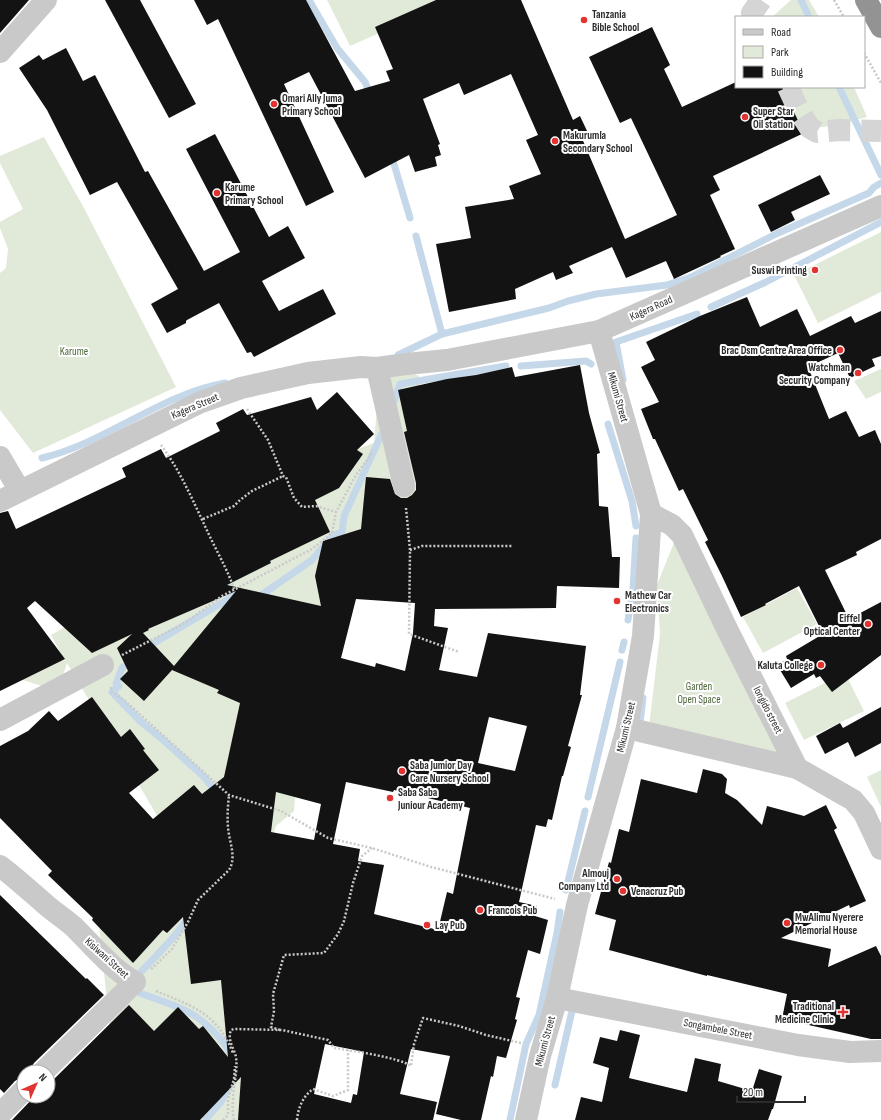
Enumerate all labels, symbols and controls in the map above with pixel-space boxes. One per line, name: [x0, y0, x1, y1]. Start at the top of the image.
place label: Tanzania Bible School: [592, 8, 639, 34]
marker: Tanzania Bible School: [579, 15, 589, 25]
legend: [735, 16, 865, 88]
text: Road: [771, 25, 791, 40]
text: Park: [771, 45, 789, 60]
text: Building: [771, 65, 803, 80]
place label: Omari Ally Juma Primary School: [282, 92, 343, 118]
marker: Omari Ally Juma Primary School: [269, 99, 279, 109]
place label: Super Star Oil station: [753, 105, 794, 131]
marker: Super Star Oil station: [740, 112, 750, 122]
place label: Makurumla Secondary School: [563, 129, 632, 155]
marker: Makurumla Secondary School: [550, 136, 560, 146]
place label: Karume Primary School: [225, 181, 284, 207]
marker: Karume Primary School: [212, 188, 222, 198]
place label: Suswi Printing: [752, 264, 807, 277]
marker: Suswi Printing: [810, 265, 820, 275]
street label: Kagera Road: [628, 293, 675, 323]
place label: Brac Dsm Centre Area Office: [721, 344, 832, 357]
park label: Karume: [60, 345, 88, 358]
marker: Brac Dsm Centre Area Office: [835, 345, 845, 355]
place label: Watchman Security Company: [779, 361, 850, 387]
marker: Watchman Security Company: [853, 368, 863, 378]
street label: Mikumi Street: [605, 370, 632, 424]
street label: Kagera Street: [169, 390, 221, 422]
place label: Mathew Car Electronics: [625, 589, 672, 615]
marker: Mathew Car Electronics: [612, 596, 622, 606]
place label: Eiffel Optical Center: [804, 612, 861, 638]
marker: Eiffel Optical Center: [863, 619, 873, 629]
place label: Kaluta College: [758, 659, 813, 672]
marker: Kaluta College: [816, 660, 826, 670]
park label: Garden Open Space: [677, 680, 721, 706]
street label: longido street: [751, 684, 786, 736]
street label: Mikumi Street: [614, 700, 638, 754]
place label: Saba Jumior Day Care Nursery School: [410, 759, 489, 785]
marker: Saba Jumior Day Care Nursery School: [397, 766, 407, 776]
place label: Saba Saba Juniour Academy: [397, 786, 463, 812]
marker: Saba Saba Juniour Academy: [385, 793, 395, 803]
place label: Almouj Company Ltd: [558, 867, 609, 893]
marker: Almouj Company Ltd: [612, 874, 622, 884]
place label: Venacruz Pub: [631, 885, 684, 898]
marker: Venacruz Pub: [618, 886, 628, 896]
place label: Francois Pub: [488, 904, 537, 917]
marker: Francois Pub: [475, 905, 485, 915]
place label: MwAlimu Nyerere Memorial House: [795, 911, 864, 937]
marker: MwAlimu Nyerere Memorial House: [782, 918, 792, 928]
place label: Lay Pub: [435, 919, 465, 932]
marker: Lay Pub: [422, 920, 432, 930]
street label: Kisiwani Street: [82, 935, 132, 982]
place label: Traditional Medicine Clinic: [775, 1000, 834, 1026]
marker: Traditional Medicine Clinic: [837, 1006, 849, 1018]
street label: Mikumi Street: [532, 1014, 558, 1068]
street label: Songambele Street: [682, 1016, 754, 1042]
north arrow: [16, 1064, 56, 1104]
text: N: [36, 1071, 49, 1084]
scale bar: [737, 1078, 805, 1104]
text: 20 m: [743, 1085, 763, 1100]

